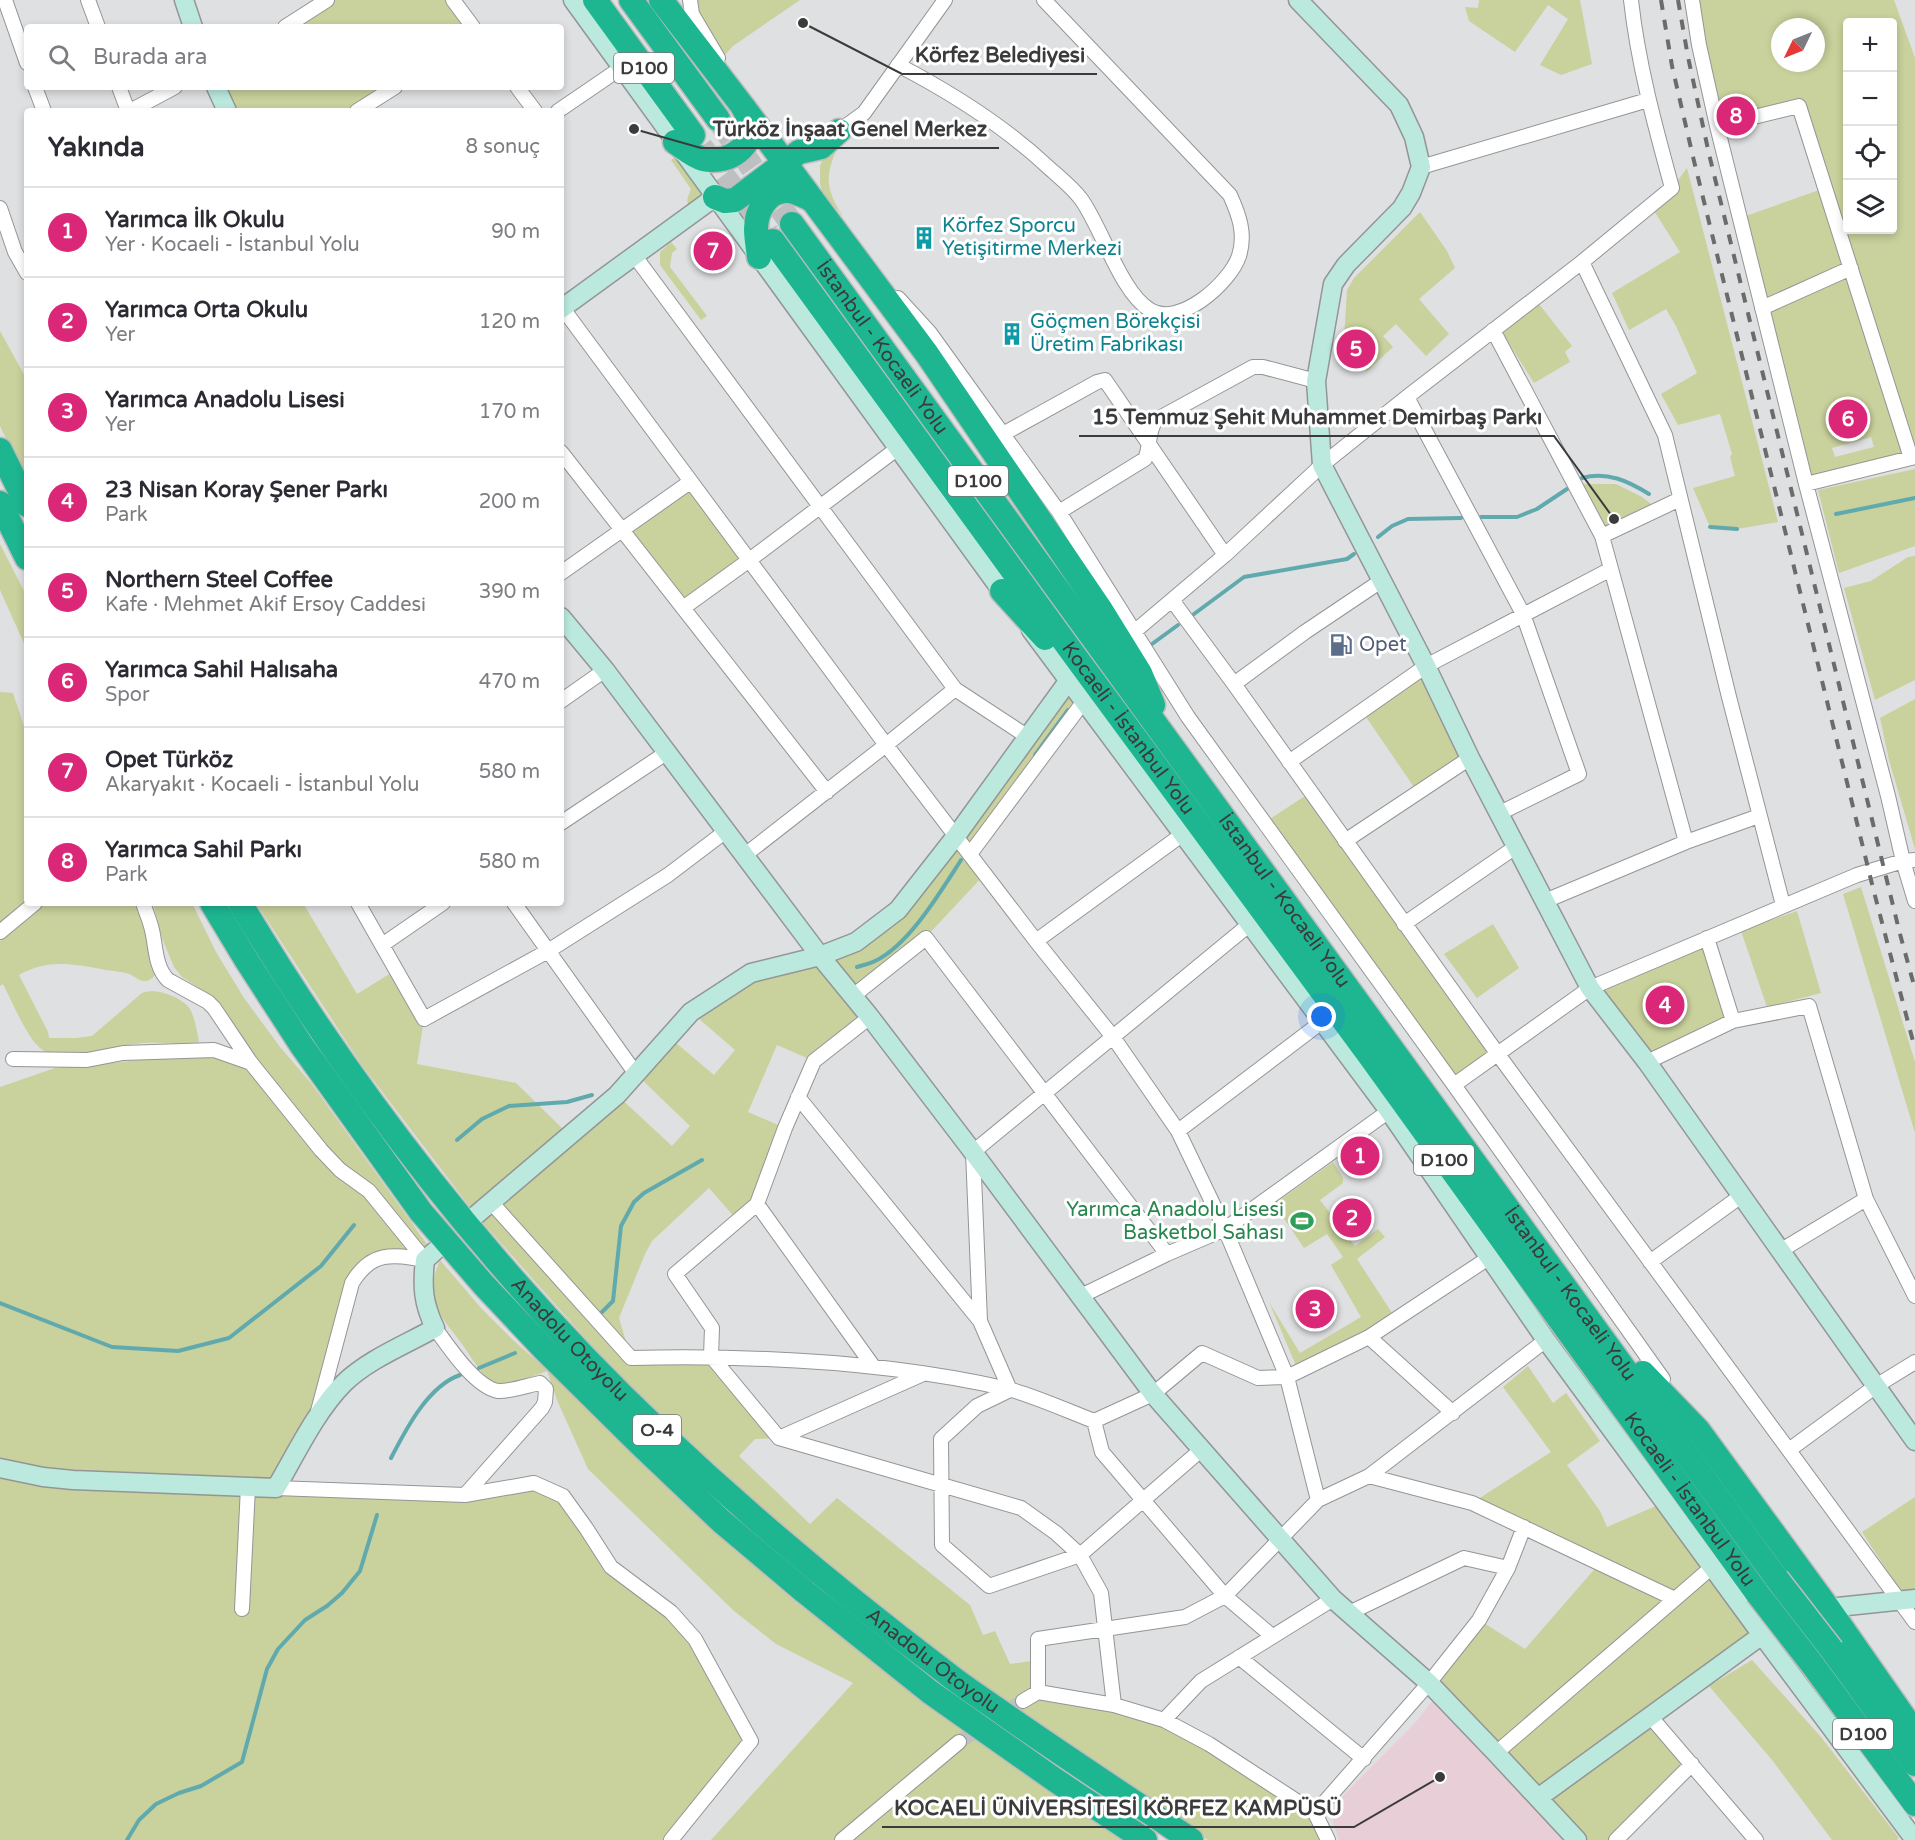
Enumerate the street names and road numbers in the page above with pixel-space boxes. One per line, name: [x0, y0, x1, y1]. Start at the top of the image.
road number: D100: [614, 53, 674, 83]
street label: İstanbul - Kocaeli Yolu: [811, 256, 953, 439]
road number: D100: [948, 466, 1008, 496]
street label: Kocaeli - İstanbul Yolu: [1056, 637, 1200, 820]
street label: İstanbul - Kocaeli Yolu: [1213, 809, 1355, 993]
road number: D100: [1414, 1145, 1474, 1175]
street label: İstanbul - Kocaeli Yolu: [1499, 1203, 1641, 1386]
street label: Anadolu Otoyolu: [505, 1273, 633, 1407]
street label: Kocaeli - İstanbul Yolu: [1619, 1408, 1761, 1591]
road number: O-4: [633, 1415, 681, 1445]
street label: Anadolu Otoyolu: [861, 1603, 1004, 1719]
road number: D100: [1833, 1719, 1893, 1749]

